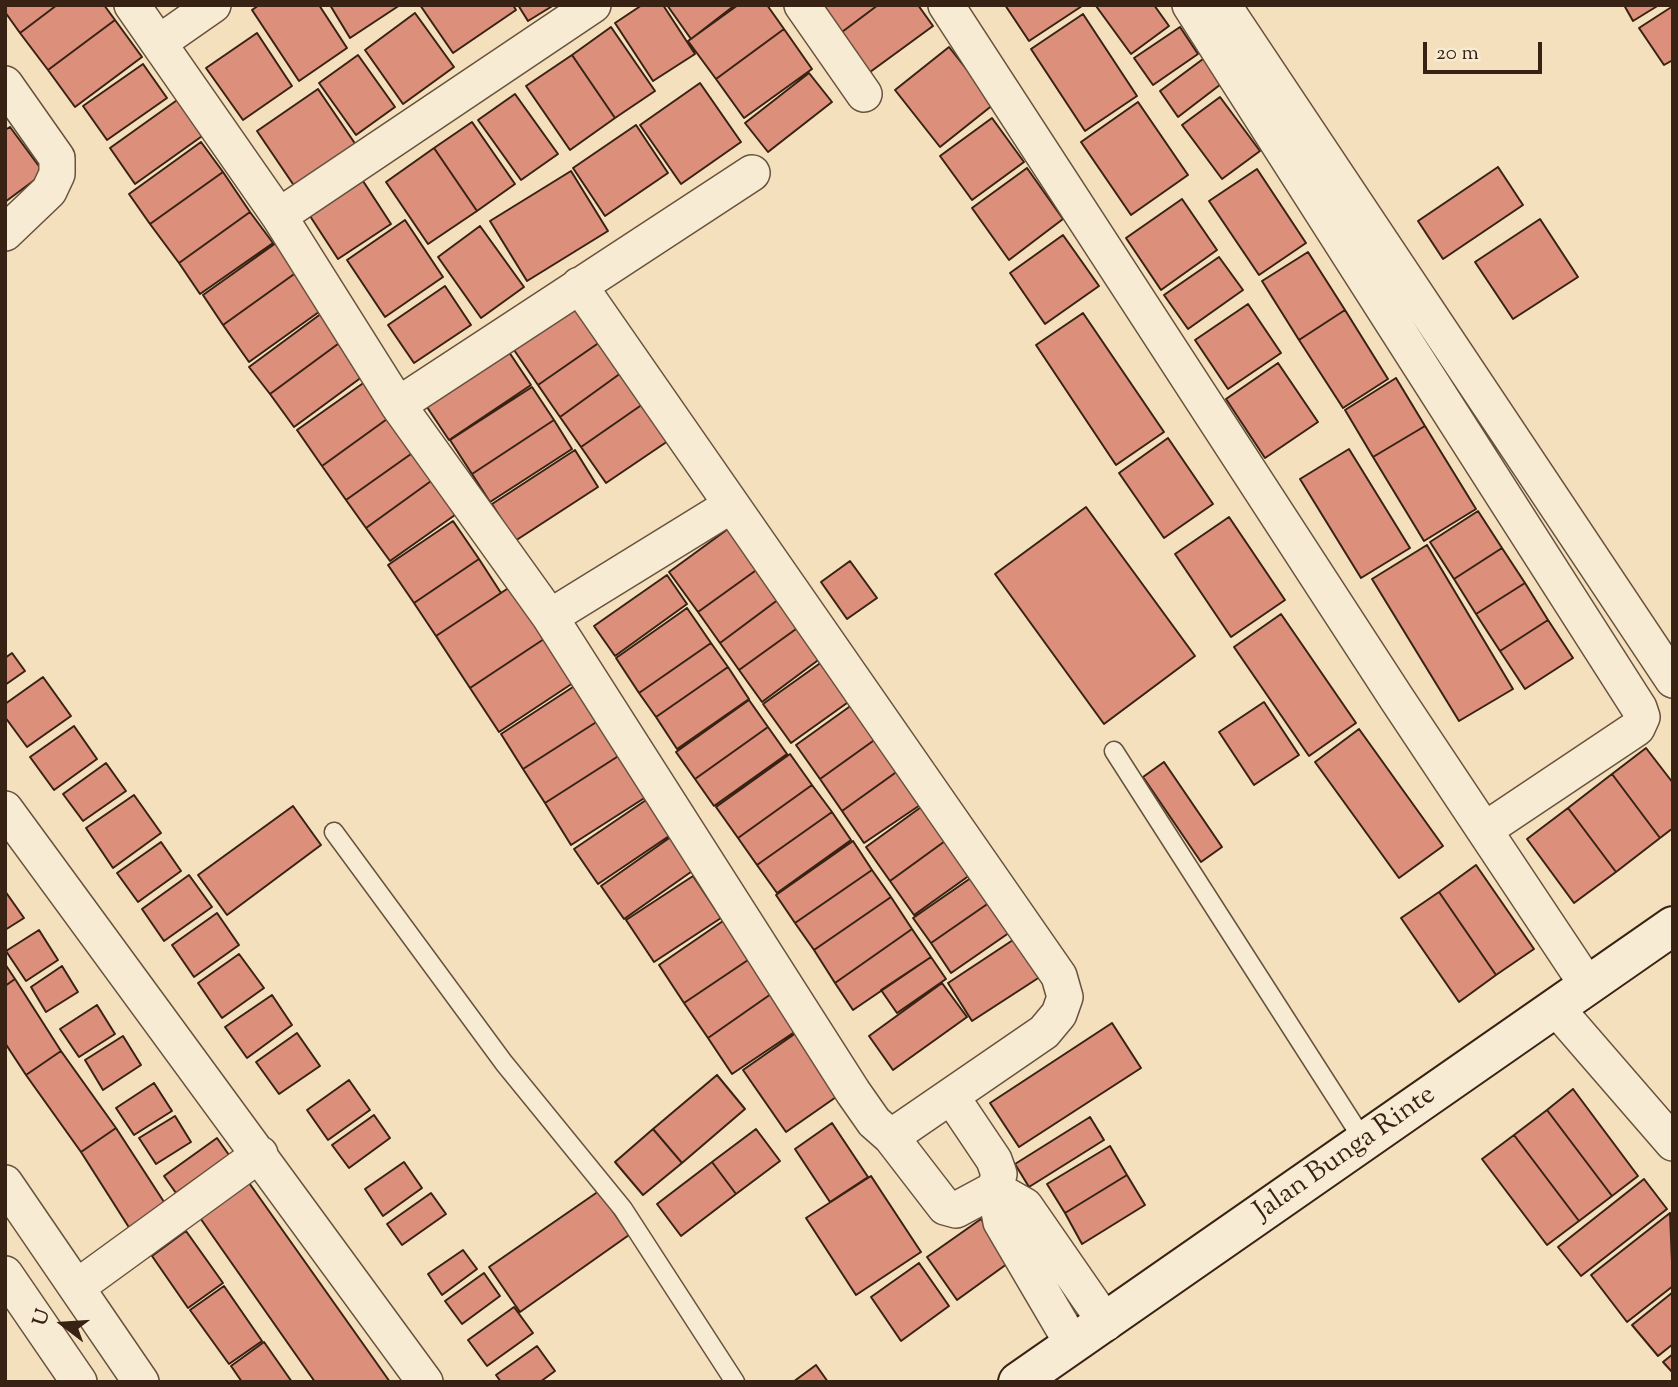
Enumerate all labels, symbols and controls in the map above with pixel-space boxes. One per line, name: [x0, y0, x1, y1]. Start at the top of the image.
scale bar: [1426, 28, 1545, 72]
text: 20 m: [1436, 39, 1479, 69]
street label: Jalan Bunga Rinte: [1249, 1080, 1443, 1230]
north arrow: [28, 1289, 98, 1359]
text: U: [27, 1306, 58, 1329]

